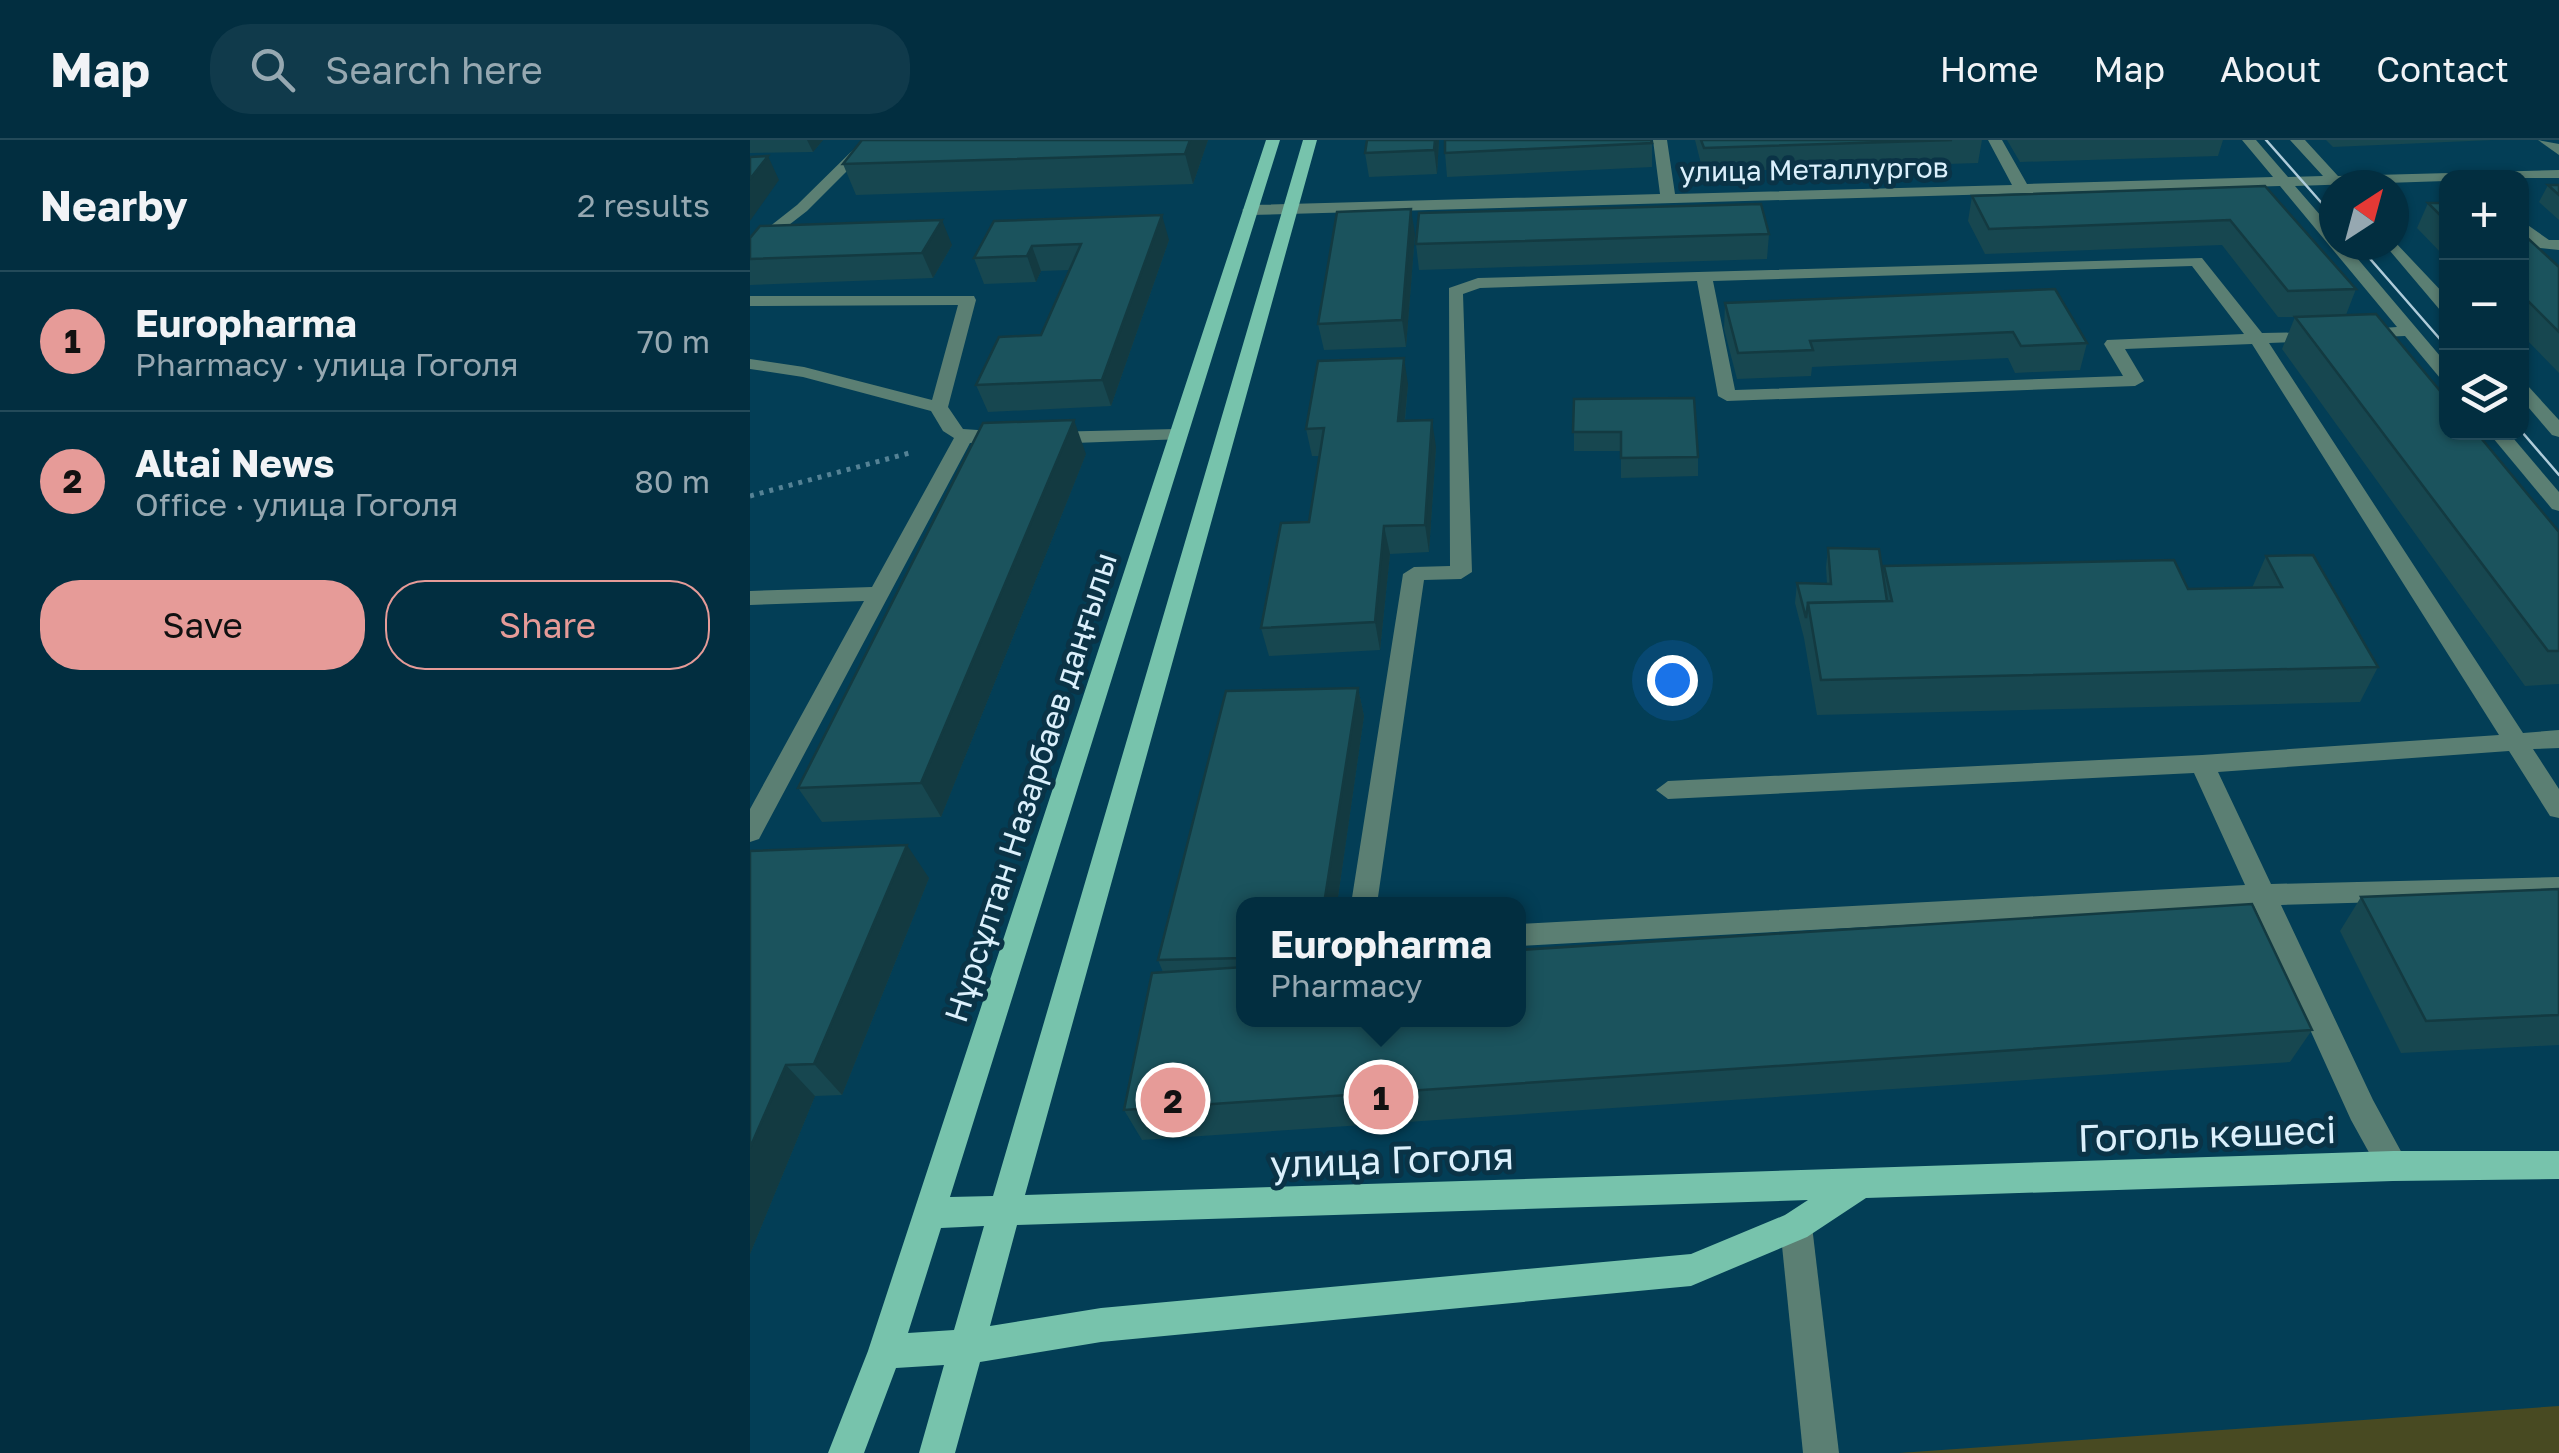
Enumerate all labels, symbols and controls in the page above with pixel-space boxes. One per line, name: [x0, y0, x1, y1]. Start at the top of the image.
search box: [210, 24, 910, 114]
text: Map: [50, 40, 150, 98]
icon: search: [245, 42, 300, 97]
text: Search here: [325, 47, 543, 92]
text: Home: [1940, 48, 2039, 90]
text: Map: [2094, 48, 2165, 90]
text: About: [2220, 48, 2321, 90]
text: Contact: [2376, 48, 2509, 90]
street label: улица Металлургов: [1679, 150, 1949, 188]
north arrow: [2319, 170, 2409, 260]
map controls: [2439, 170, 2529, 440]
button: +: [2439, 170, 2529, 260]
text: Nearby: [40, 180, 188, 230]
text: 2 results: [577, 186, 710, 224]
button: −: [2439, 260, 2529, 350]
text: Europharma: [135, 300, 357, 345]
text: 1: [64, 322, 81, 360]
text: 70 m: [637, 322, 710, 360]
text: Pharmacy · улица Гоголя: [135, 345, 519, 383]
button: layers: [2439, 350, 2529, 440]
text: Altai News: [135, 440, 334, 485]
text: 2: [63, 462, 82, 500]
text: 80 m: [634, 462, 710, 500]
text: Office · улица Гоголя: [135, 485, 458, 523]
street label: Нұрсұлтан Назарбаев даңғылы: [936, 547, 1124, 1027]
button: Save: [40, 580, 365, 670]
button: Share: [385, 580, 710, 670]
your location: [1647, 655, 1698, 706]
popup: [1236, 897, 1526, 1027]
text: Europharma: [1270, 921, 1492, 966]
text: Pharmacy: [1270, 966, 1422, 1004]
pin: 1: [1348, 1060, 1414, 1134]
pin: 2: [1140, 1062, 1206, 1138]
street label: Гоголь көшесі: [2077, 1106, 2337, 1160]
street label: улица Гоголя: [1269, 1132, 1515, 1186]

